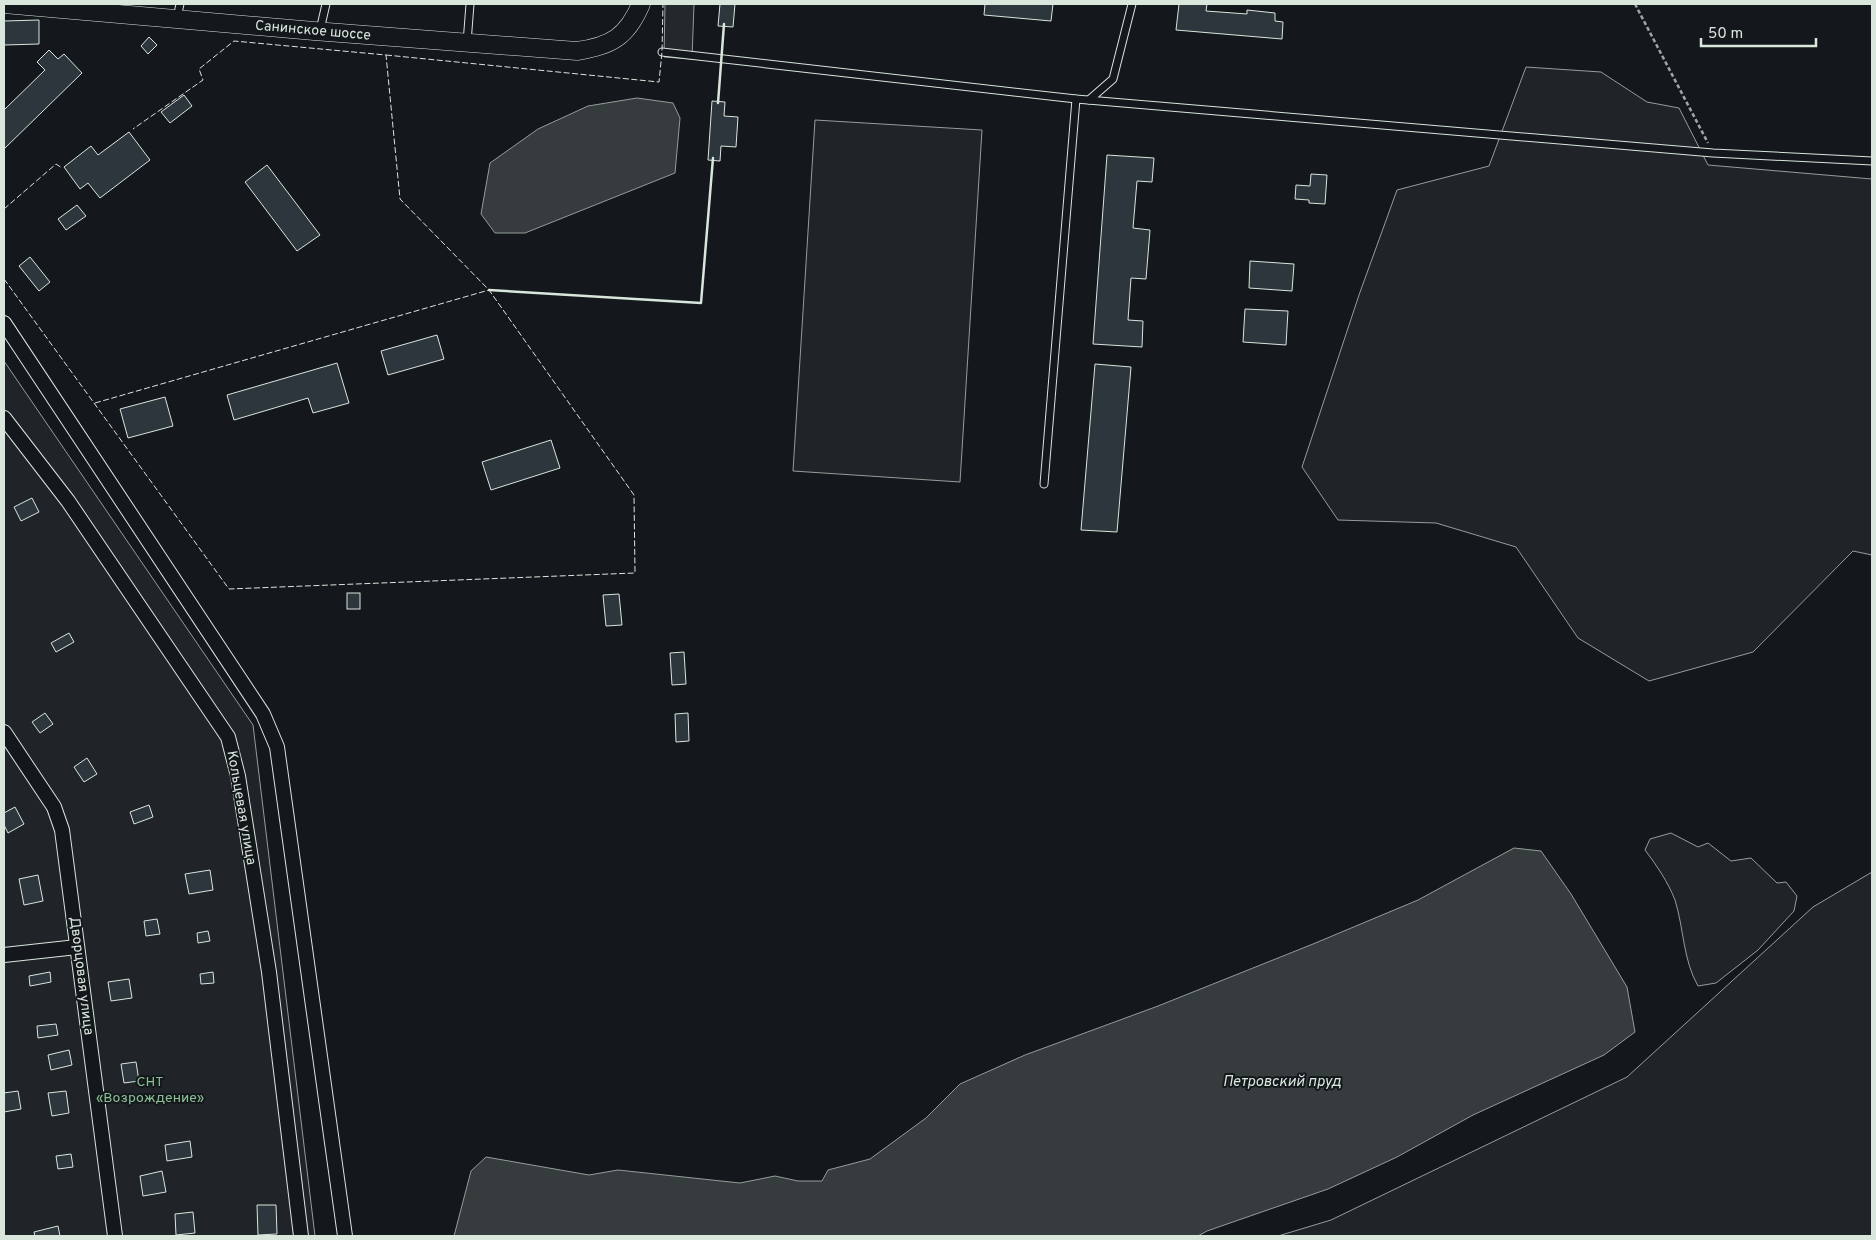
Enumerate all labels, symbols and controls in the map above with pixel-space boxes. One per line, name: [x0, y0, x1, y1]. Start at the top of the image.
scale bar: [1701, 15, 1816, 47]
street label: Санинское шоссе: [254, 17, 372, 45]
text: 50 m: [1708, 25, 1743, 44]
street label: Кольцевая улица: [223, 750, 259, 866]
street label: Дворцовая улица: [65, 916, 97, 1036]
water label: Петровский пруд: [1223, 1073, 1342, 1092]
park label: СНТ «Возрождение»: [96, 1074, 204, 1107]

